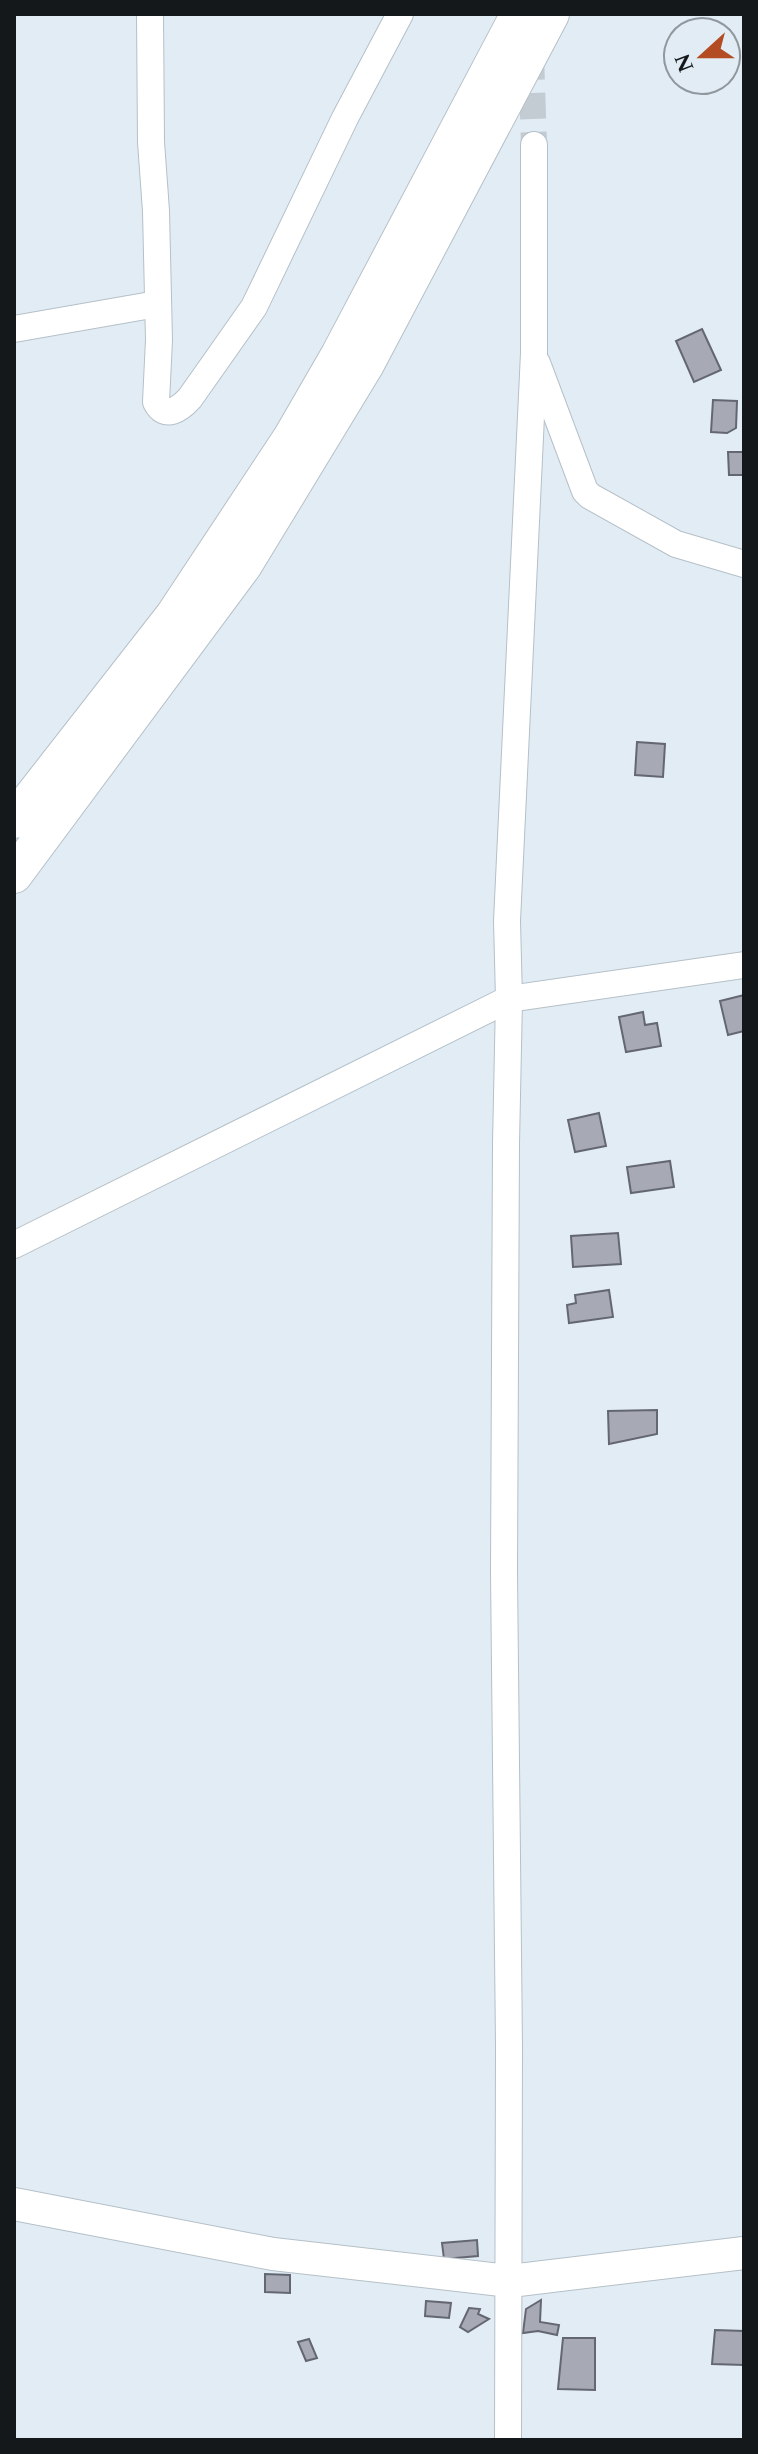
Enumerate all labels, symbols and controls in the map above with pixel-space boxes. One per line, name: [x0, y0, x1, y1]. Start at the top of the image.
north arrow: [662, 16, 742, 96]
text: N: [666, 48, 703, 77]

